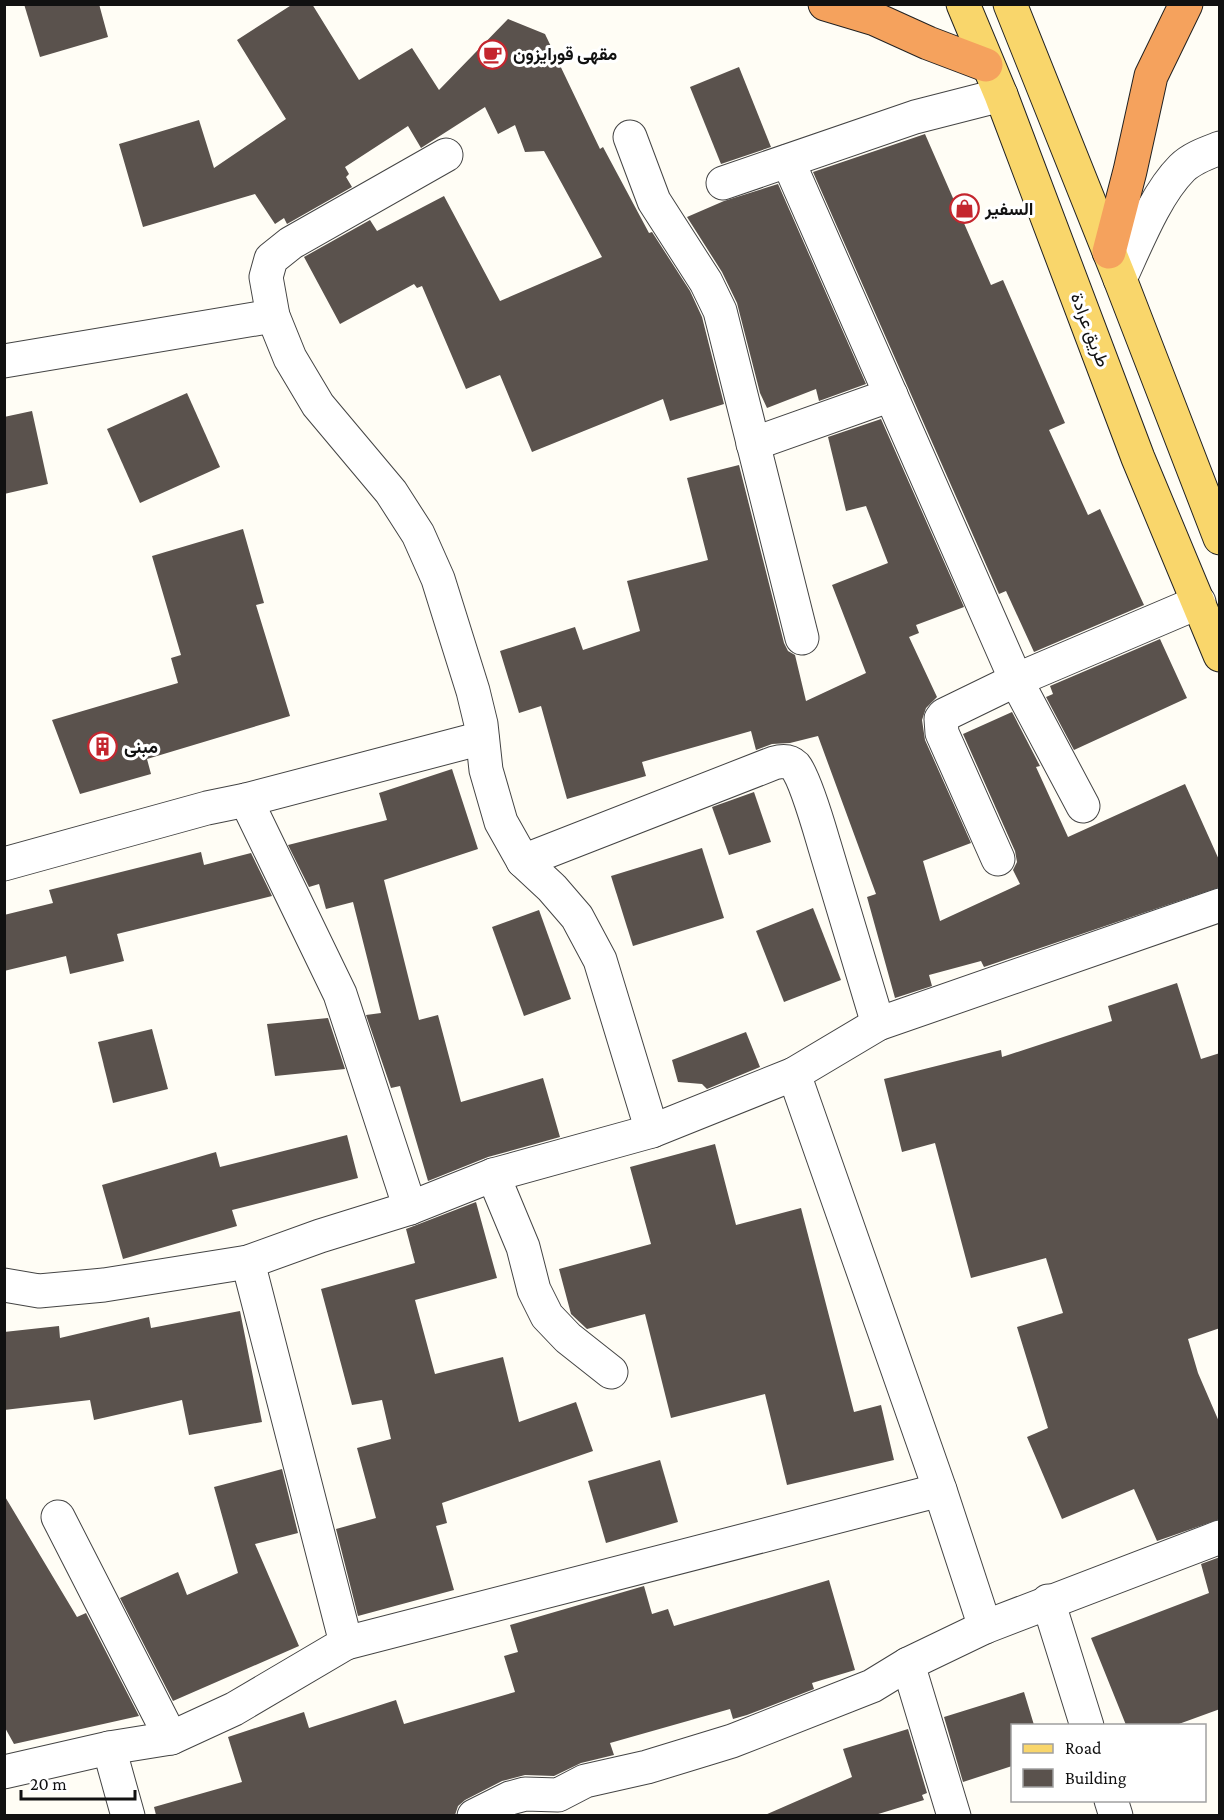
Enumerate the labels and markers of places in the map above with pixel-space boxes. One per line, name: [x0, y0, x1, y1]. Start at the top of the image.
cafe icon: مقهى قورايزون: [476, 38, 508, 70]
place label: مقهى قورايزون: [513, 44, 618, 65]
shop icon: السفير: [948, 193, 980, 225]
place label: السفير: [984, 199, 1034, 220]
building icon: مبنى: [87, 731, 119, 763]
place label: مبنى: [124, 737, 158, 758]

